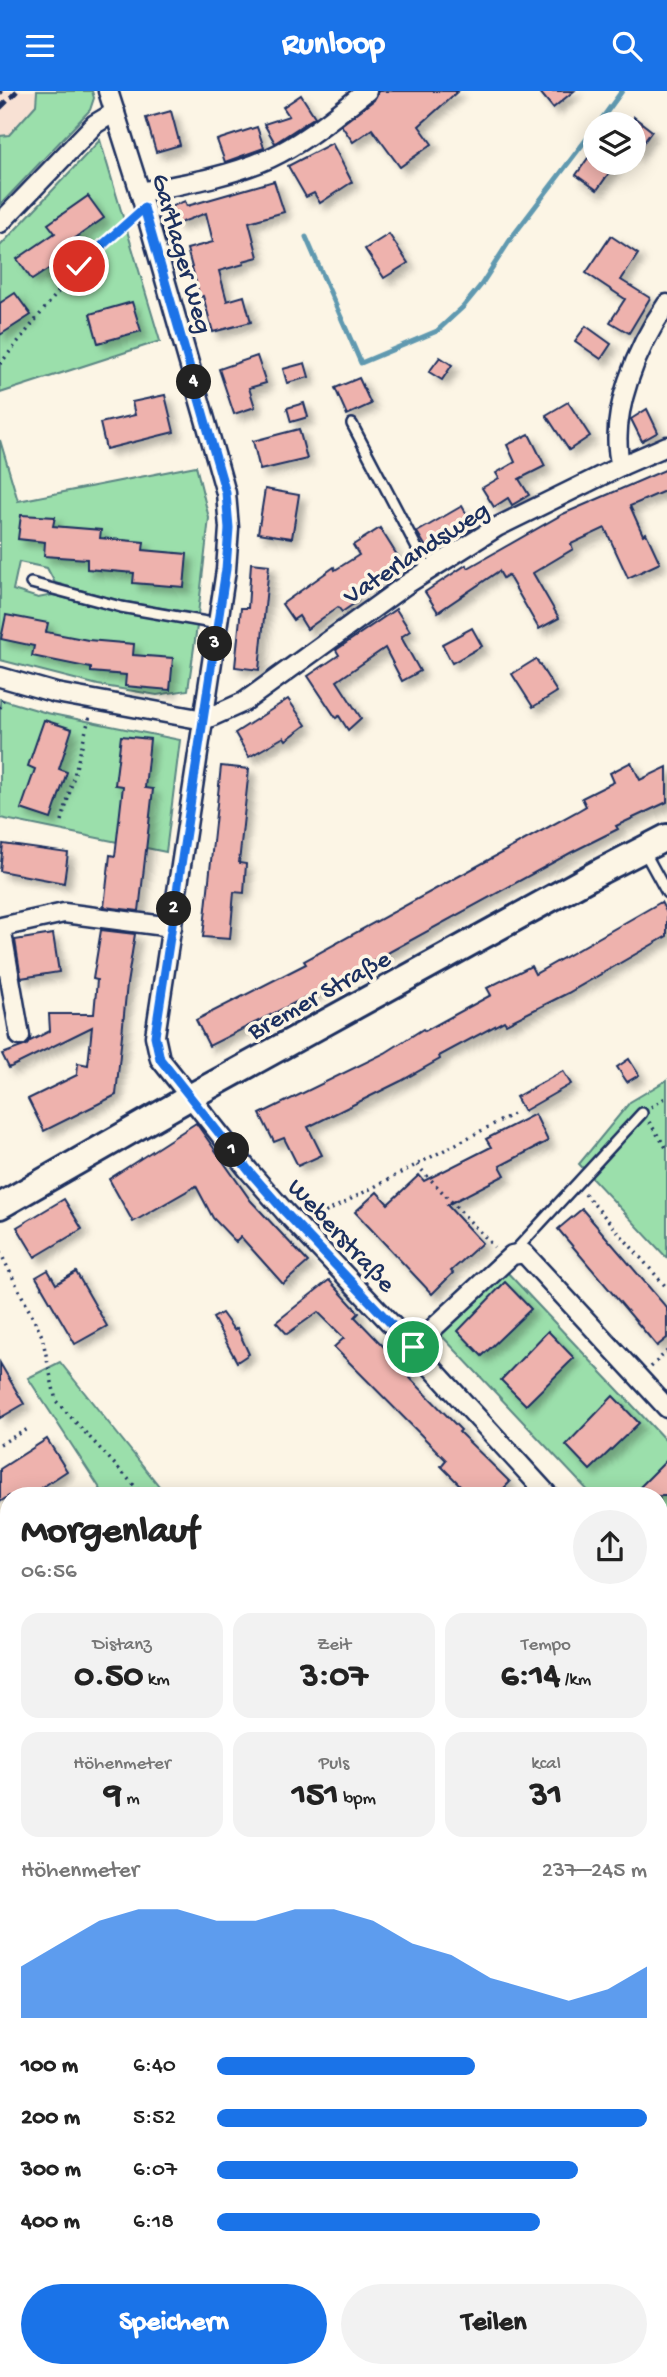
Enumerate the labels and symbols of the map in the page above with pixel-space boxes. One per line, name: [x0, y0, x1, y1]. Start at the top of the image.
street label: Gartlager Weg: [142, 171, 217, 338]
pin: [49, 236, 109, 296]
pin: 4: [176, 365, 212, 399]
street label: Vaterlandsweg: [338, 496, 496, 614]
pin: 3: [198, 627, 232, 661]
pin: 2: [156, 891, 192, 927]
street label: Bremer Straße: [242, 945, 398, 1049]
pin: 1: [215, 1133, 250, 1167]
street label: Weberstraße: [279, 1174, 401, 1301]
pin: [383, 1317, 443, 1377]

